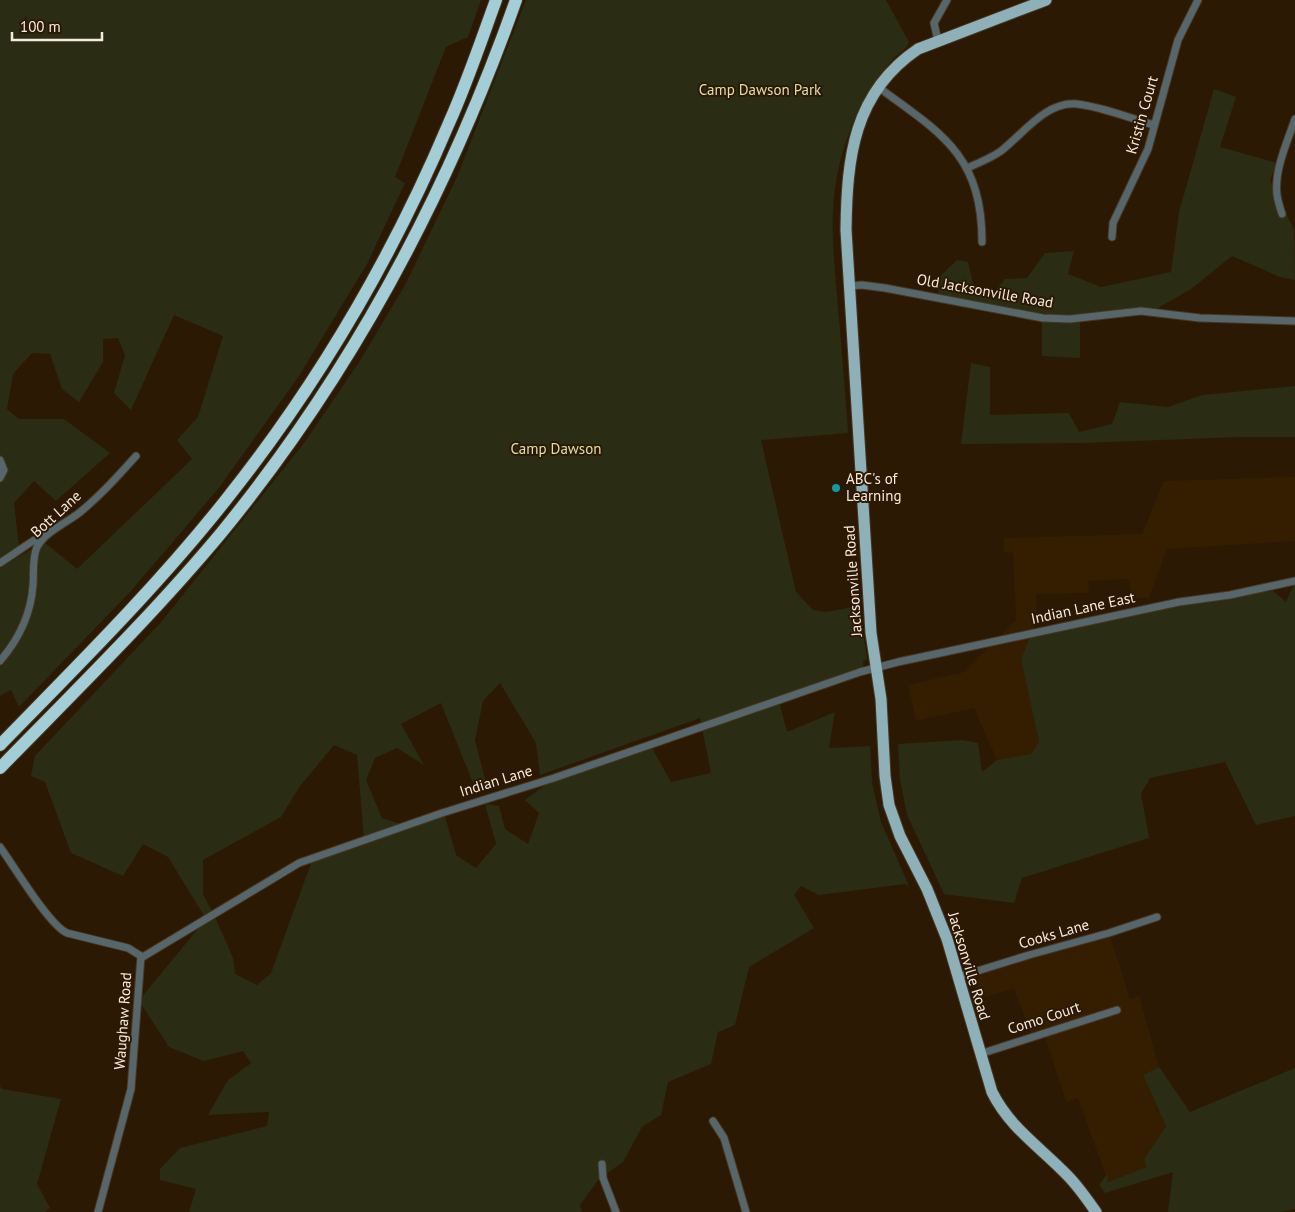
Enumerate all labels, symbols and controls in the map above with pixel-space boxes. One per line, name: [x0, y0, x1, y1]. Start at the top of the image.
scale bar: [12, 10, 102, 42]
text: 100 m: [20, 17, 61, 36]
street label: Kristin Court: [1121, 74, 1162, 156]
park label: Camp Dawson Park: [699, 80, 822, 99]
street label: Old Jacksonville Road: [915, 269, 1055, 312]
park label: Camp Dawson: [511, 439, 601, 458]
place label: ABC's of Learning: [846, 469, 902, 505]
marker: ABC's of Learning: [830, 482, 842, 494]
street label: Bott Lane: [26, 486, 85, 541]
street label: Jacksonville Road: [839, 525, 866, 638]
street label: Indian Lane East: [1029, 587, 1137, 628]
street label: Indian Lane: [457, 760, 535, 801]
street label: Jacksonville Road: [944, 909, 995, 1022]
street label: Cooks Lane: [1016, 914, 1091, 953]
street label: Waughaw Road: [110, 972, 135, 1070]
street label: Como Court: [1005, 997, 1082, 1038]

